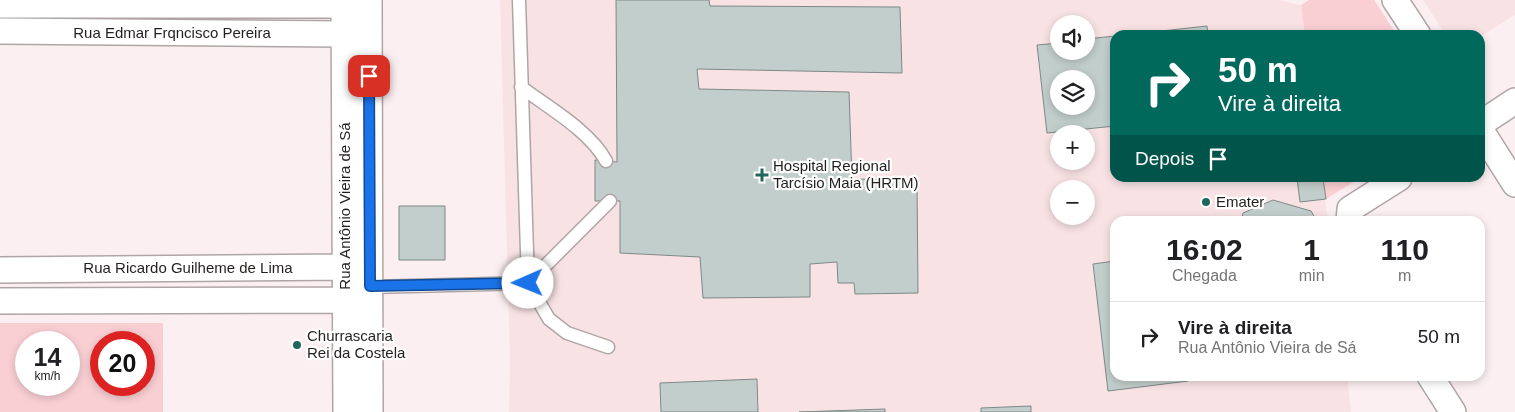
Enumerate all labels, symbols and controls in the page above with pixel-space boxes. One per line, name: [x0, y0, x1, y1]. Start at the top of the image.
map controls: [1050, 15, 1095, 225]
button: sound: [1050, 15, 1095, 60]
street label: Rua Edmar Frqncisco Pereira: [73, 24, 271, 41]
icon: right: [1135, 50, 1200, 115]
text: 50 m: [1218, 50, 1298, 89]
pin: [348, 55, 390, 97]
icon: arrive: [355, 62, 383, 90]
button: layers: [1050, 70, 1095, 115]
text: Vire à direita: [1218, 91, 1341, 116]
street label: Rua Antônio Vieira de Sá: [336, 122, 353, 290]
button: +: [1050, 125, 1095, 170]
icon: arrive: [1204, 145, 1232, 173]
text: Depois: [1135, 148, 1194, 169]
place label: Hospital Regional Tarcísio Maia (HRTM): [773, 157, 919, 191]
marker: Hospital Regional Tarcísio Maia (HRTM): [755, 168, 769, 182]
button: −: [1050, 180, 1095, 225]
place label: Emater: [1216, 193, 1264, 210]
marker: Emater: [1200, 196, 1212, 208]
text: 16:02: [1166, 233, 1243, 266]
text: 1: [1303, 233, 1320, 266]
text: 110: [1381, 233, 1429, 266]
position arrow: [501, 256, 553, 308]
street label: Rua Ricardo Guilheme de Lima: [83, 259, 293, 276]
text: Chegada: [1172, 267, 1237, 284]
text: min: [1299, 267, 1325, 284]
text: m: [1398, 267, 1411, 284]
text: Vire à direita: [1178, 317, 1292, 338]
icon: right: [1135, 323, 1163, 351]
text: 50 m: [1418, 326, 1460, 347]
place label: Churrascaria Rei da Costela: [307, 327, 406, 361]
speed limit sign: 20: [90, 331, 155, 396]
marker: Churrascaria Rei da Costela: [291, 339, 303, 351]
text: Rua Antônio Vieira de Sá: [1178, 339, 1357, 356]
text: 14: [34, 343, 61, 371]
text: km/h: [34, 369, 61, 383]

